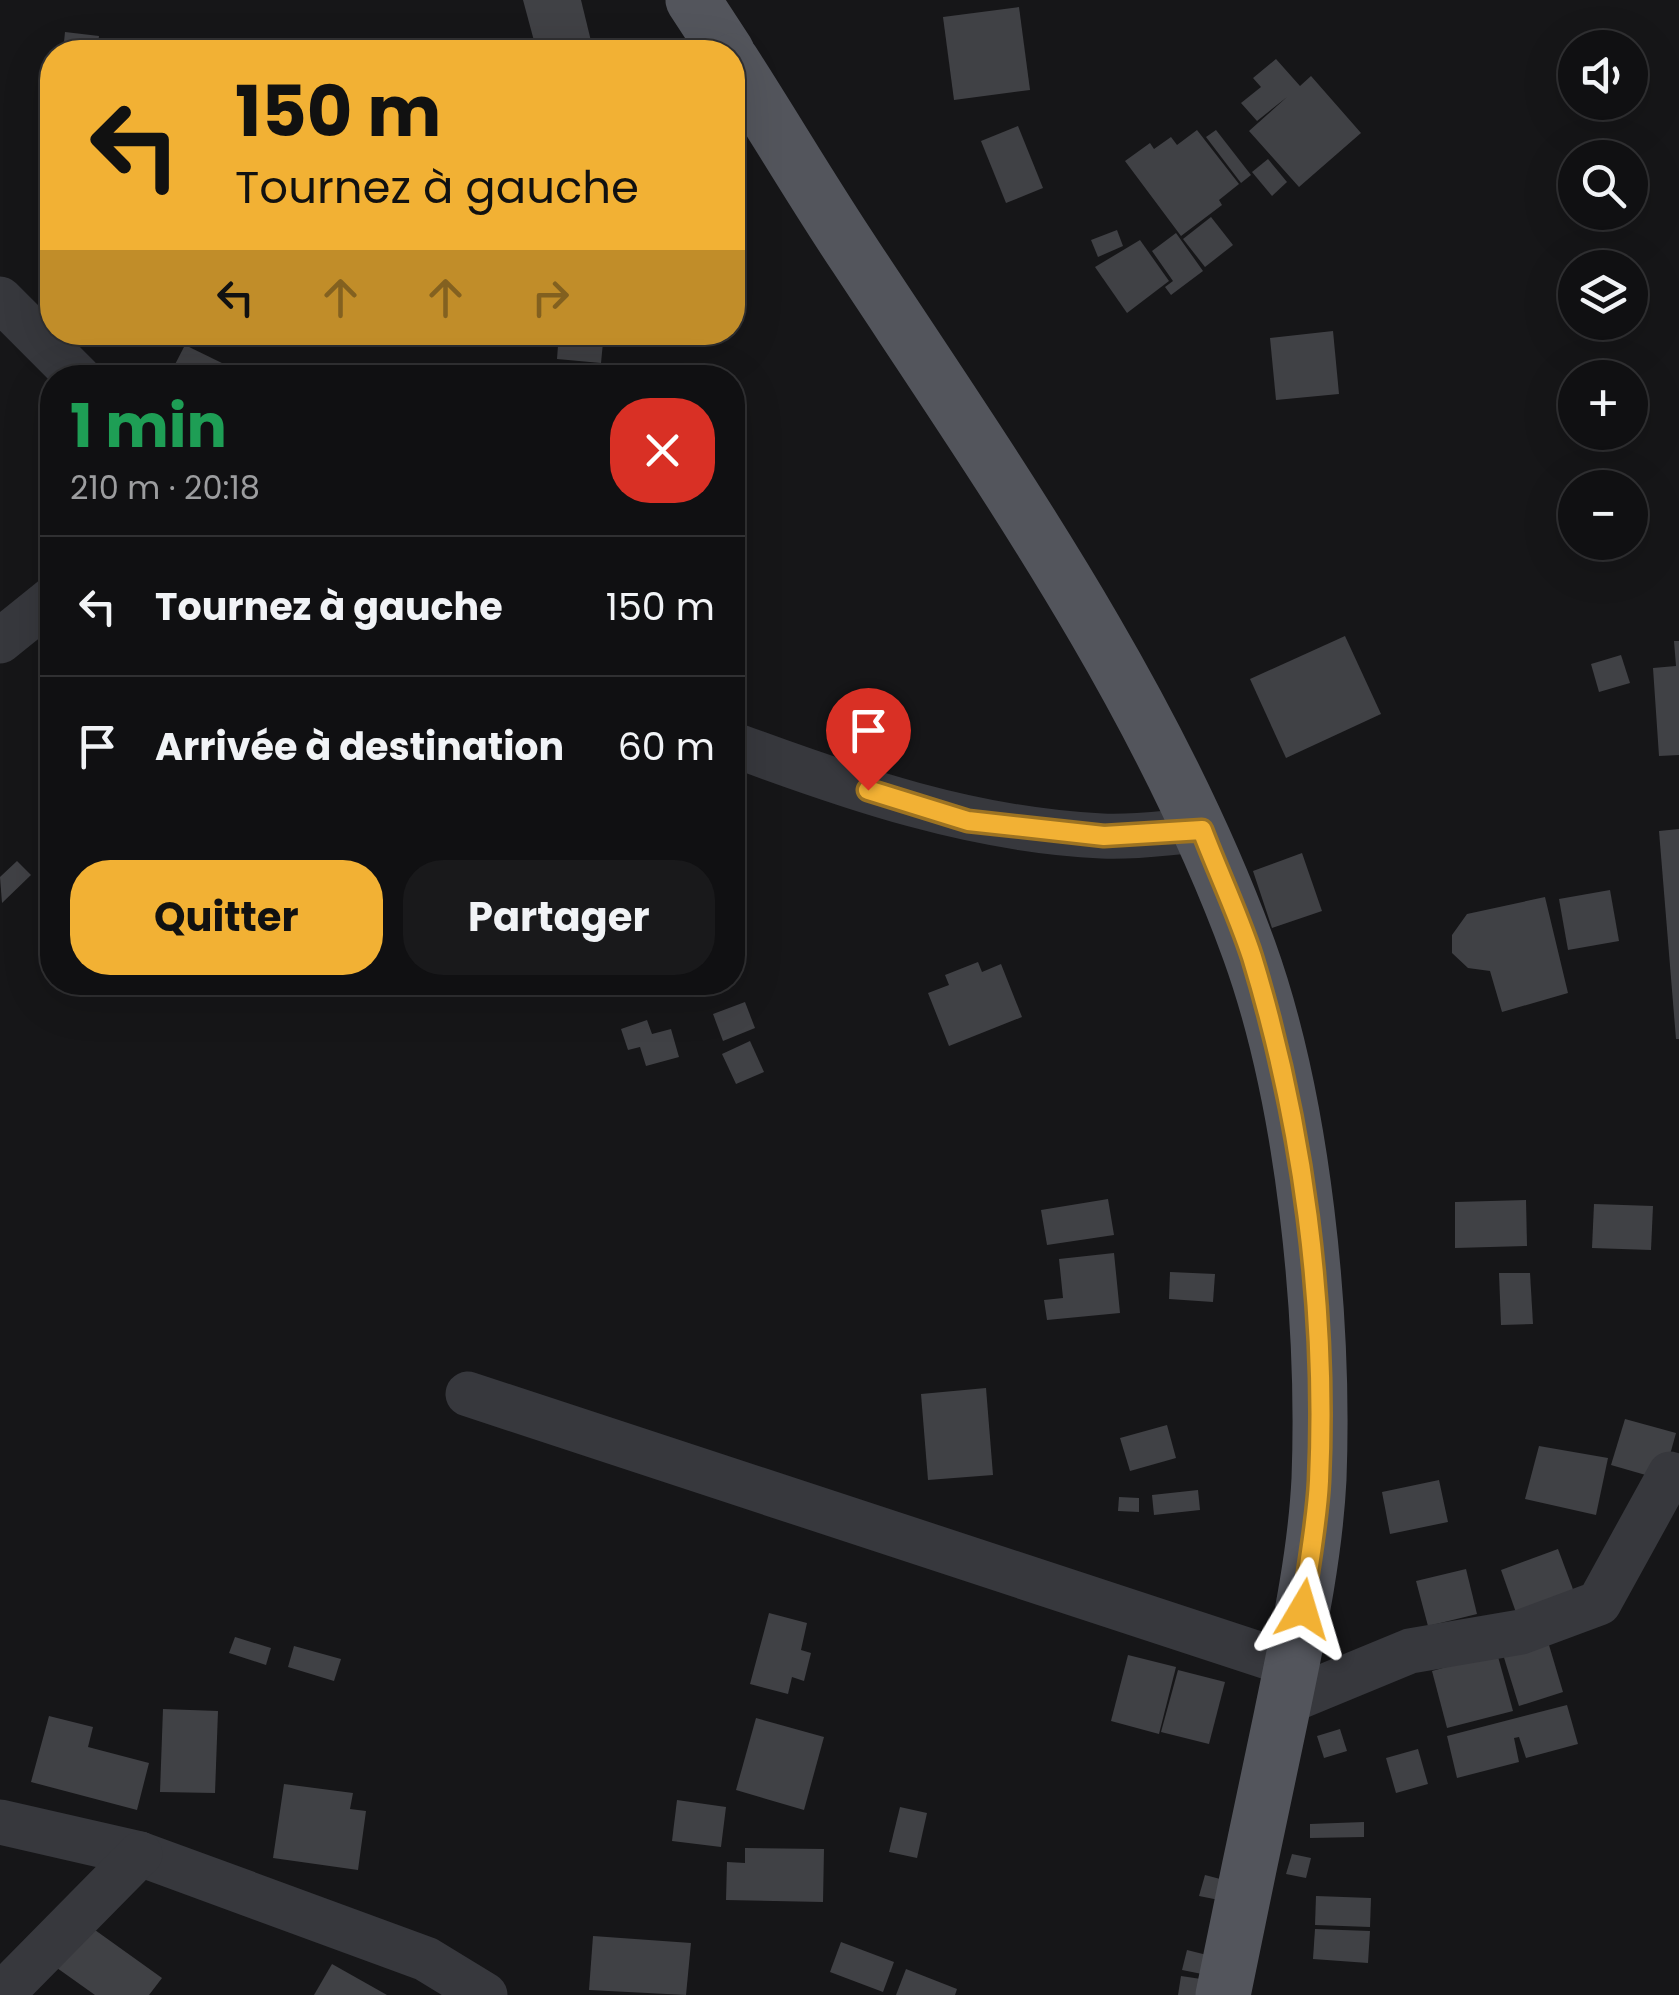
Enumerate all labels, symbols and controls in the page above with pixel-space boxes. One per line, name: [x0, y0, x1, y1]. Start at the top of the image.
map controls: [1558, 30, 1648, 560]
button: sound: [1558, 30, 1648, 120]
text: 150 m: [235, 62, 441, 161]
icon: left: [70, 80, 200, 210]
button: search: [1558, 140, 1648, 230]
text: Tournez à gauche: [235, 156, 639, 219]
button: layers: [1558, 250, 1648, 340]
icon: left: [208, 270, 263, 325]
icon: ahead: [313, 270, 368, 325]
icon: ahead: [418, 270, 473, 325]
icon: right: [523, 270, 578, 325]
button: +: [1558, 360, 1648, 450]
text: 1 min: [70, 384, 227, 468]
button: close: [610, 398, 715, 503]
text: 210 m · 20:18: [70, 465, 260, 510]
button: −: [1558, 470, 1648, 560]
icon: left: [70, 579, 125, 634]
text: Tournez à gauche: [155, 580, 503, 633]
text: 150 m: [606, 580, 715, 633]
pin: [826, 688, 911, 791]
icon: arrive: [841, 703, 896, 758]
icon: arrive: [70, 719, 125, 774]
text: Arrivée à destination: [155, 720, 564, 773]
text: 60 m: [618, 720, 715, 773]
button: Quitter: [70, 860, 383, 975]
button: Partager: [403, 860, 715, 975]
position arrow: [1251, 1557, 1355, 1661]

